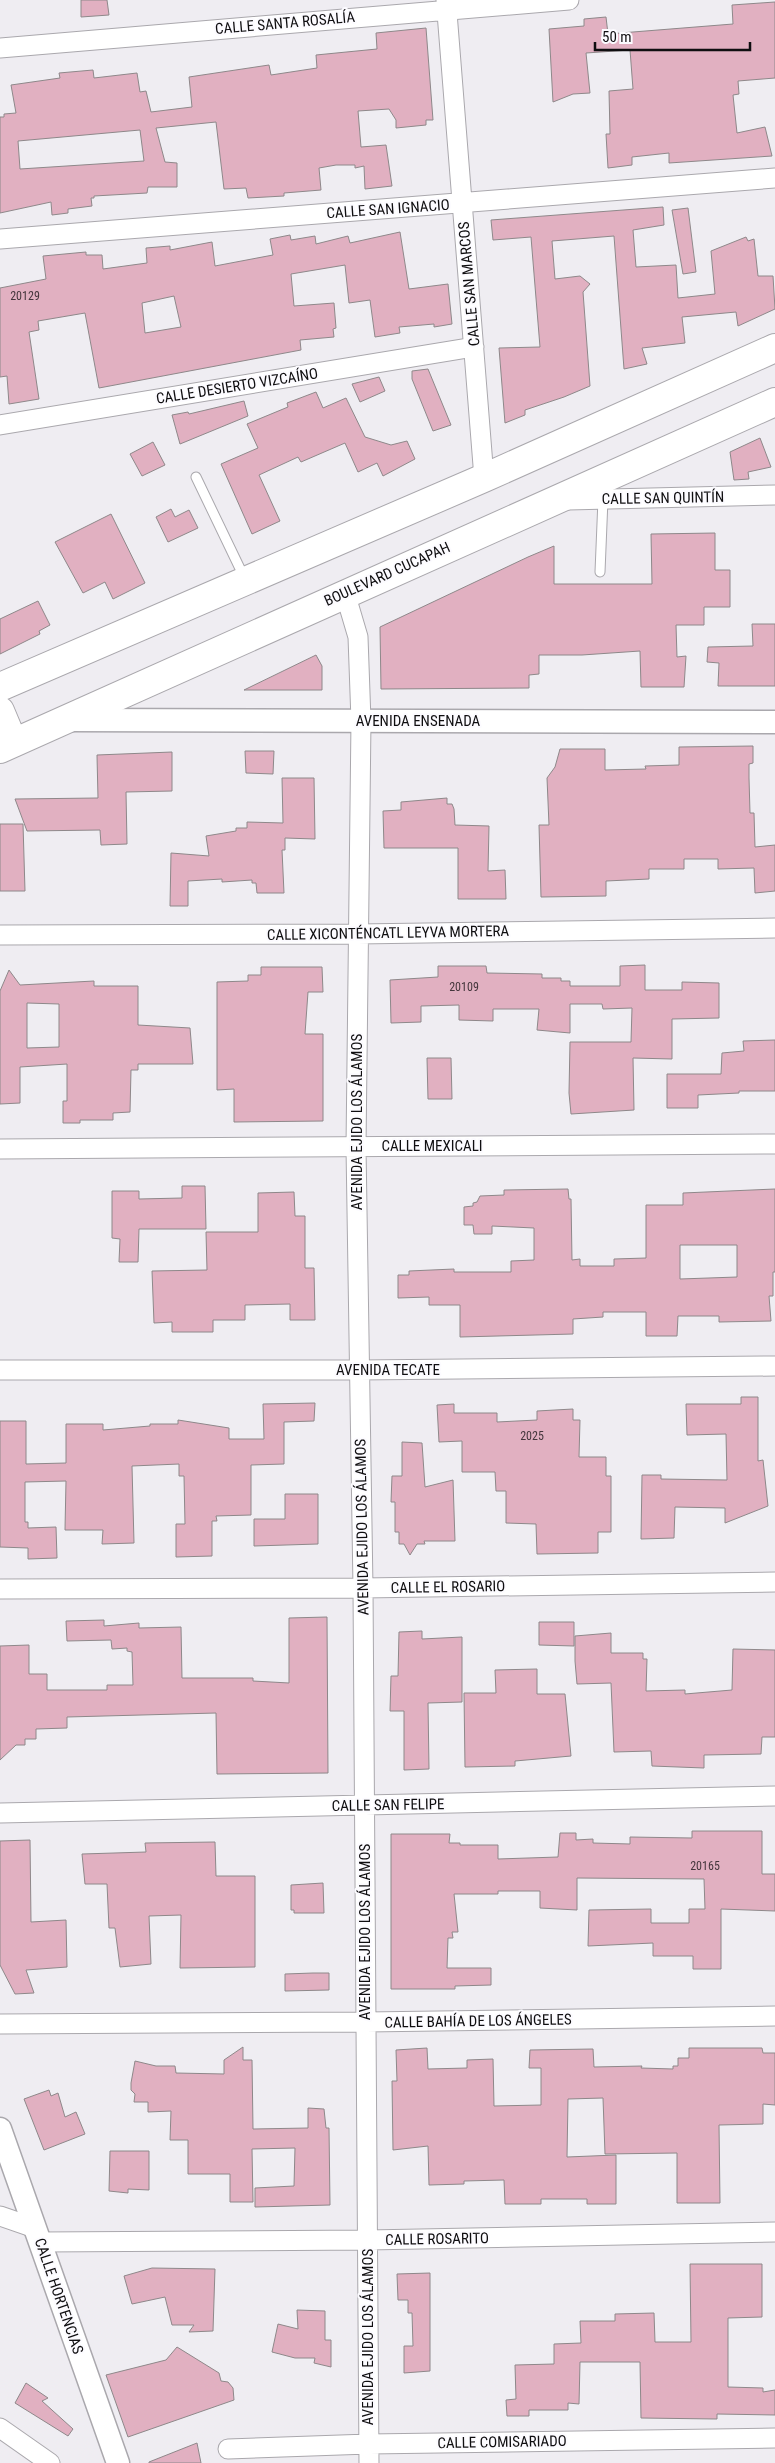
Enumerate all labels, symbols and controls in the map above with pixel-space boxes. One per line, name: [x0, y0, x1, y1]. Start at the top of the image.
street label: CALLE SANTA ROSALÍA: [214, 8, 356, 38]
scale bar: [595, 20, 750, 52]
text: 50 m: [602, 28, 632, 46]
street label: CALLE SAN IGNACIO: [326, 196, 450, 222]
street label: CALLE SAN MARCOS: [455, 221, 483, 347]
house number: 20129: [10, 289, 40, 303]
street label: CALLE DESIERTO VIZCAÍNO: [155, 364, 319, 408]
street label: CALLE SAN QUINTÍN: [602, 488, 724, 508]
street label: BOULEVARD CUCAPAH: [321, 538, 453, 610]
street label: AVENIDA ENSENADA: [356, 712, 481, 730]
street label: CALLE XICONTÉNCATL LEYVA MORTERA: [267, 922, 510, 944]
house number: 20109: [449, 980, 479, 994]
street label: AVENIDA EJIDO LOS ÁLAMOS: [348, 1034, 366, 1210]
street label: CALLE MEXICALI: [381, 1137, 483, 1155]
street label: AVENIDA TECATE: [336, 1361, 440, 1379]
house number: 2025: [520, 1429, 544, 1443]
street label: AVENIDA EJIDO LOS ÁLAMOS: [351, 1438, 373, 1615]
street label: CALLE EL ROSARIO: [391, 1577, 505, 1597]
street label: CALLE SAN FELIPE: [331, 1795, 445, 1815]
street label: AVENIDA EJIDO LOS ÁLAMOS: [356, 1844, 374, 2020]
house number: 20165: [690, 1859, 720, 1873]
street label: CALLE BAHÍA DE LOS ÁNGELES: [384, 2010, 572, 2032]
street label: CALLE ROSARITO: [385, 2229, 489, 2249]
street label: CALLE HORTENCIAS: [31, 2236, 87, 2357]
street label: AVENIDA EJIDO LOS ÁLAMOS: [359, 2249, 377, 2425]
street label: CALLE COMISARIADO: [437, 2432, 567, 2452]

